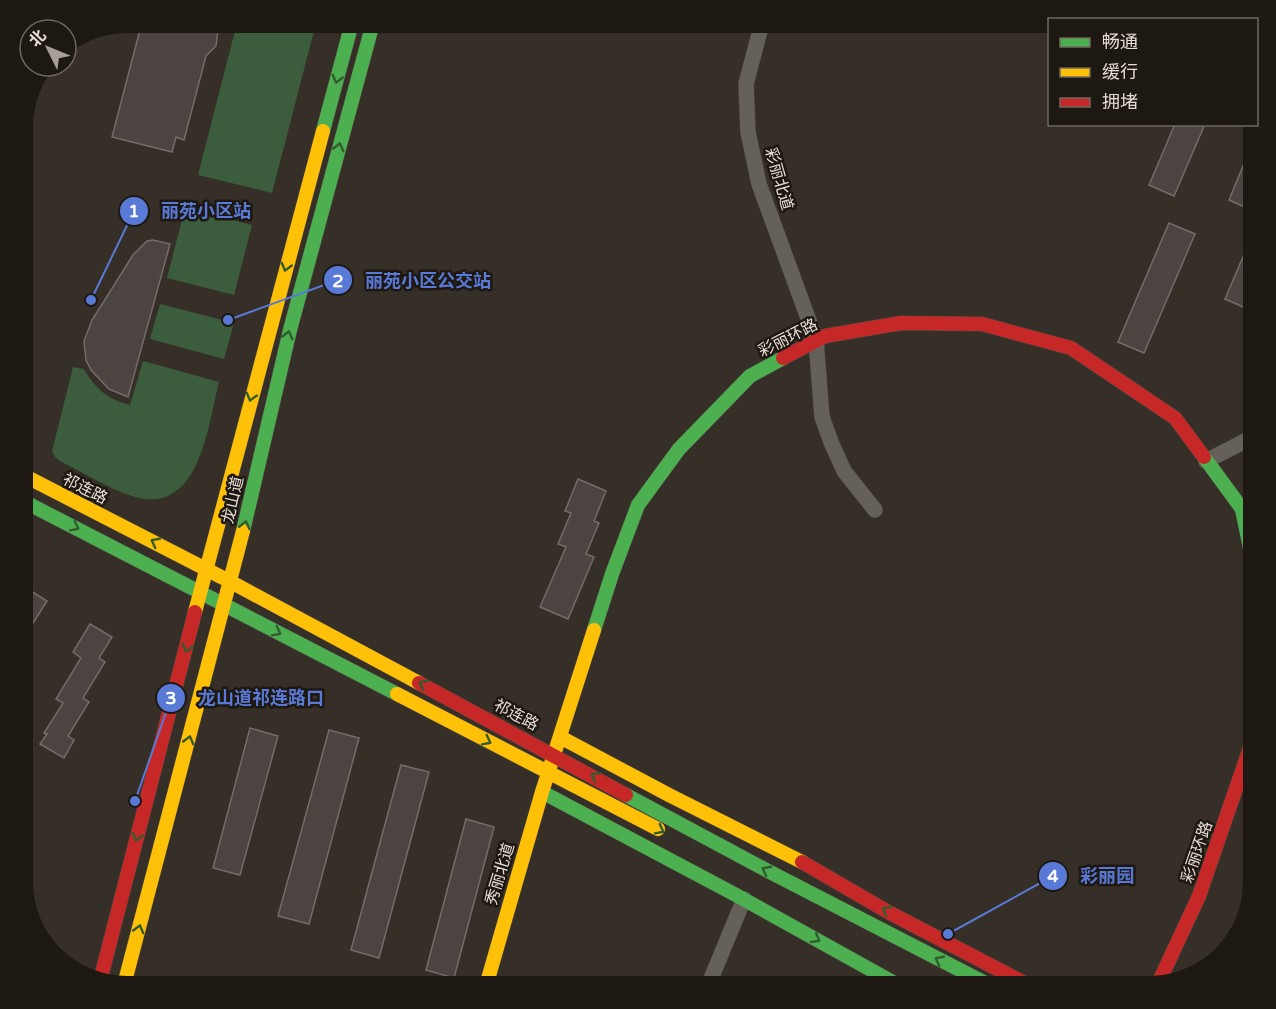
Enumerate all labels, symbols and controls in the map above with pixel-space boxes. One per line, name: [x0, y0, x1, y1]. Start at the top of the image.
north arrow: [18, 18, 78, 78]
legend: [1048, 18, 1258, 126]
text: 北: [25, 26, 51, 51]
text: 畅通: [1102, 31, 1138, 53]
text: 缓行: [1102, 61, 1138, 83]
one-way arrow: [332, 73, 344, 84]
text: 拥堵: [1102, 91, 1138, 113]
one-way arrow: [332, 142, 344, 152]
street label: 彩丽北道: [761, 145, 797, 213]
callout: 丽苑小区站: [119, 193, 263, 229]
text: 1: [128, 200, 140, 222]
text: 丽苑小区站: [161, 200, 251, 222]
one-way arrow: [281, 262, 294, 272]
callout: 丽苑小区公交站: [323, 262, 503, 298]
text: 2: [332, 270, 344, 292]
text: 丽苑小区公交站: [365, 270, 491, 292]
street label: 彩丽环路: [755, 315, 821, 361]
one-way arrow: [281, 330, 294, 340]
one-way arrow: [246, 392, 259, 402]
street label: 祁连路: [59, 469, 111, 509]
street label: 龙山道: [218, 474, 248, 526]
one-way arrow: [68, 520, 79, 531]
one-way arrow: [237, 520, 250, 530]
one-way arrow: [150, 538, 161, 550]
one-way arrow: [270, 624, 281, 636]
one-way arrow: [181, 643, 194, 653]
callout: 龙山道祁连路口: [156, 680, 336, 716]
one-way arrow: [419, 680, 429, 691]
text: 3: [165, 687, 177, 709]
text: 龙山道祁连路口: [198, 687, 324, 709]
street label: 祁连路: [490, 695, 542, 735]
one-way arrow: [481, 734, 491, 745]
one-way arrow: [181, 735, 194, 745]
one-way arrow: [591, 772, 601, 784]
street label: 彩丽环路: [1177, 818, 1217, 886]
one-way arrow: [654, 823, 665, 835]
one-way arrow: [132, 832, 145, 842]
street label: 秀丽北道: [481, 840, 519, 908]
callout: 彩丽园: [1038, 858, 1146, 894]
text: 4: [1047, 865, 1059, 887]
text: 彩丽园: [1080, 865, 1134, 887]
one-way arrow: [762, 866, 772, 877]
one-way arrow: [882, 906, 892, 918]
one-way arrow: [131, 924, 144, 934]
one-way arrow: [810, 932, 820, 943]
one-way arrow: [935, 955, 946, 967]

